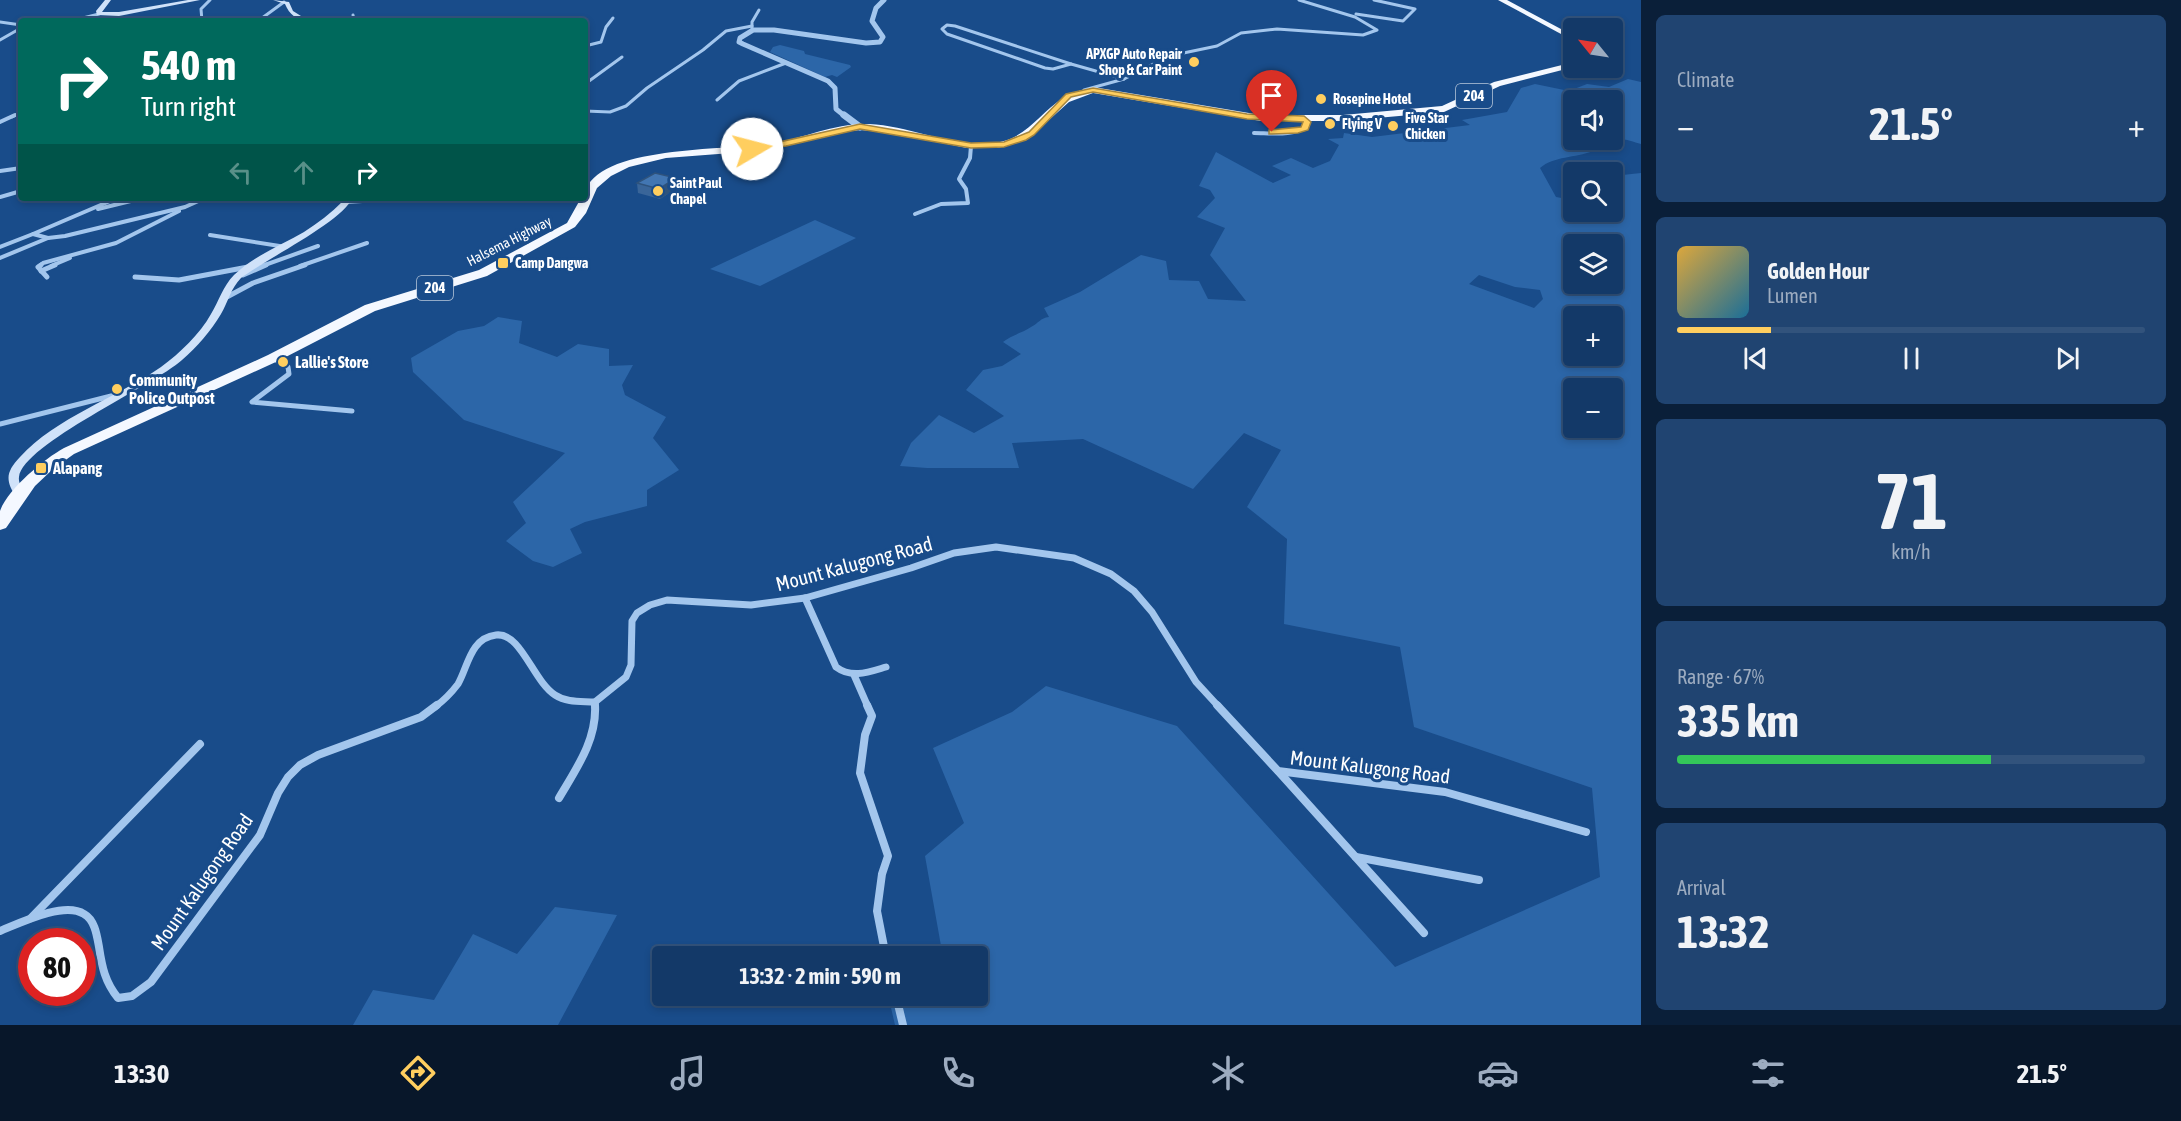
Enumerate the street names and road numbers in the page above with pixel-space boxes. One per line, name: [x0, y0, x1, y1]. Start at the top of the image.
road number: 204: [1456, 84, 1492, 108]
street label: Halsema Highway: [464, 213, 554, 269]
road number: 204: [417, 276, 453, 300]
street label: Mount Kalugong Road: [773, 532, 935, 595]
street label: Mount Kalugong Road: [1289, 745, 1451, 788]
street label: Mount Kalugong Road: [146, 809, 257, 954]

